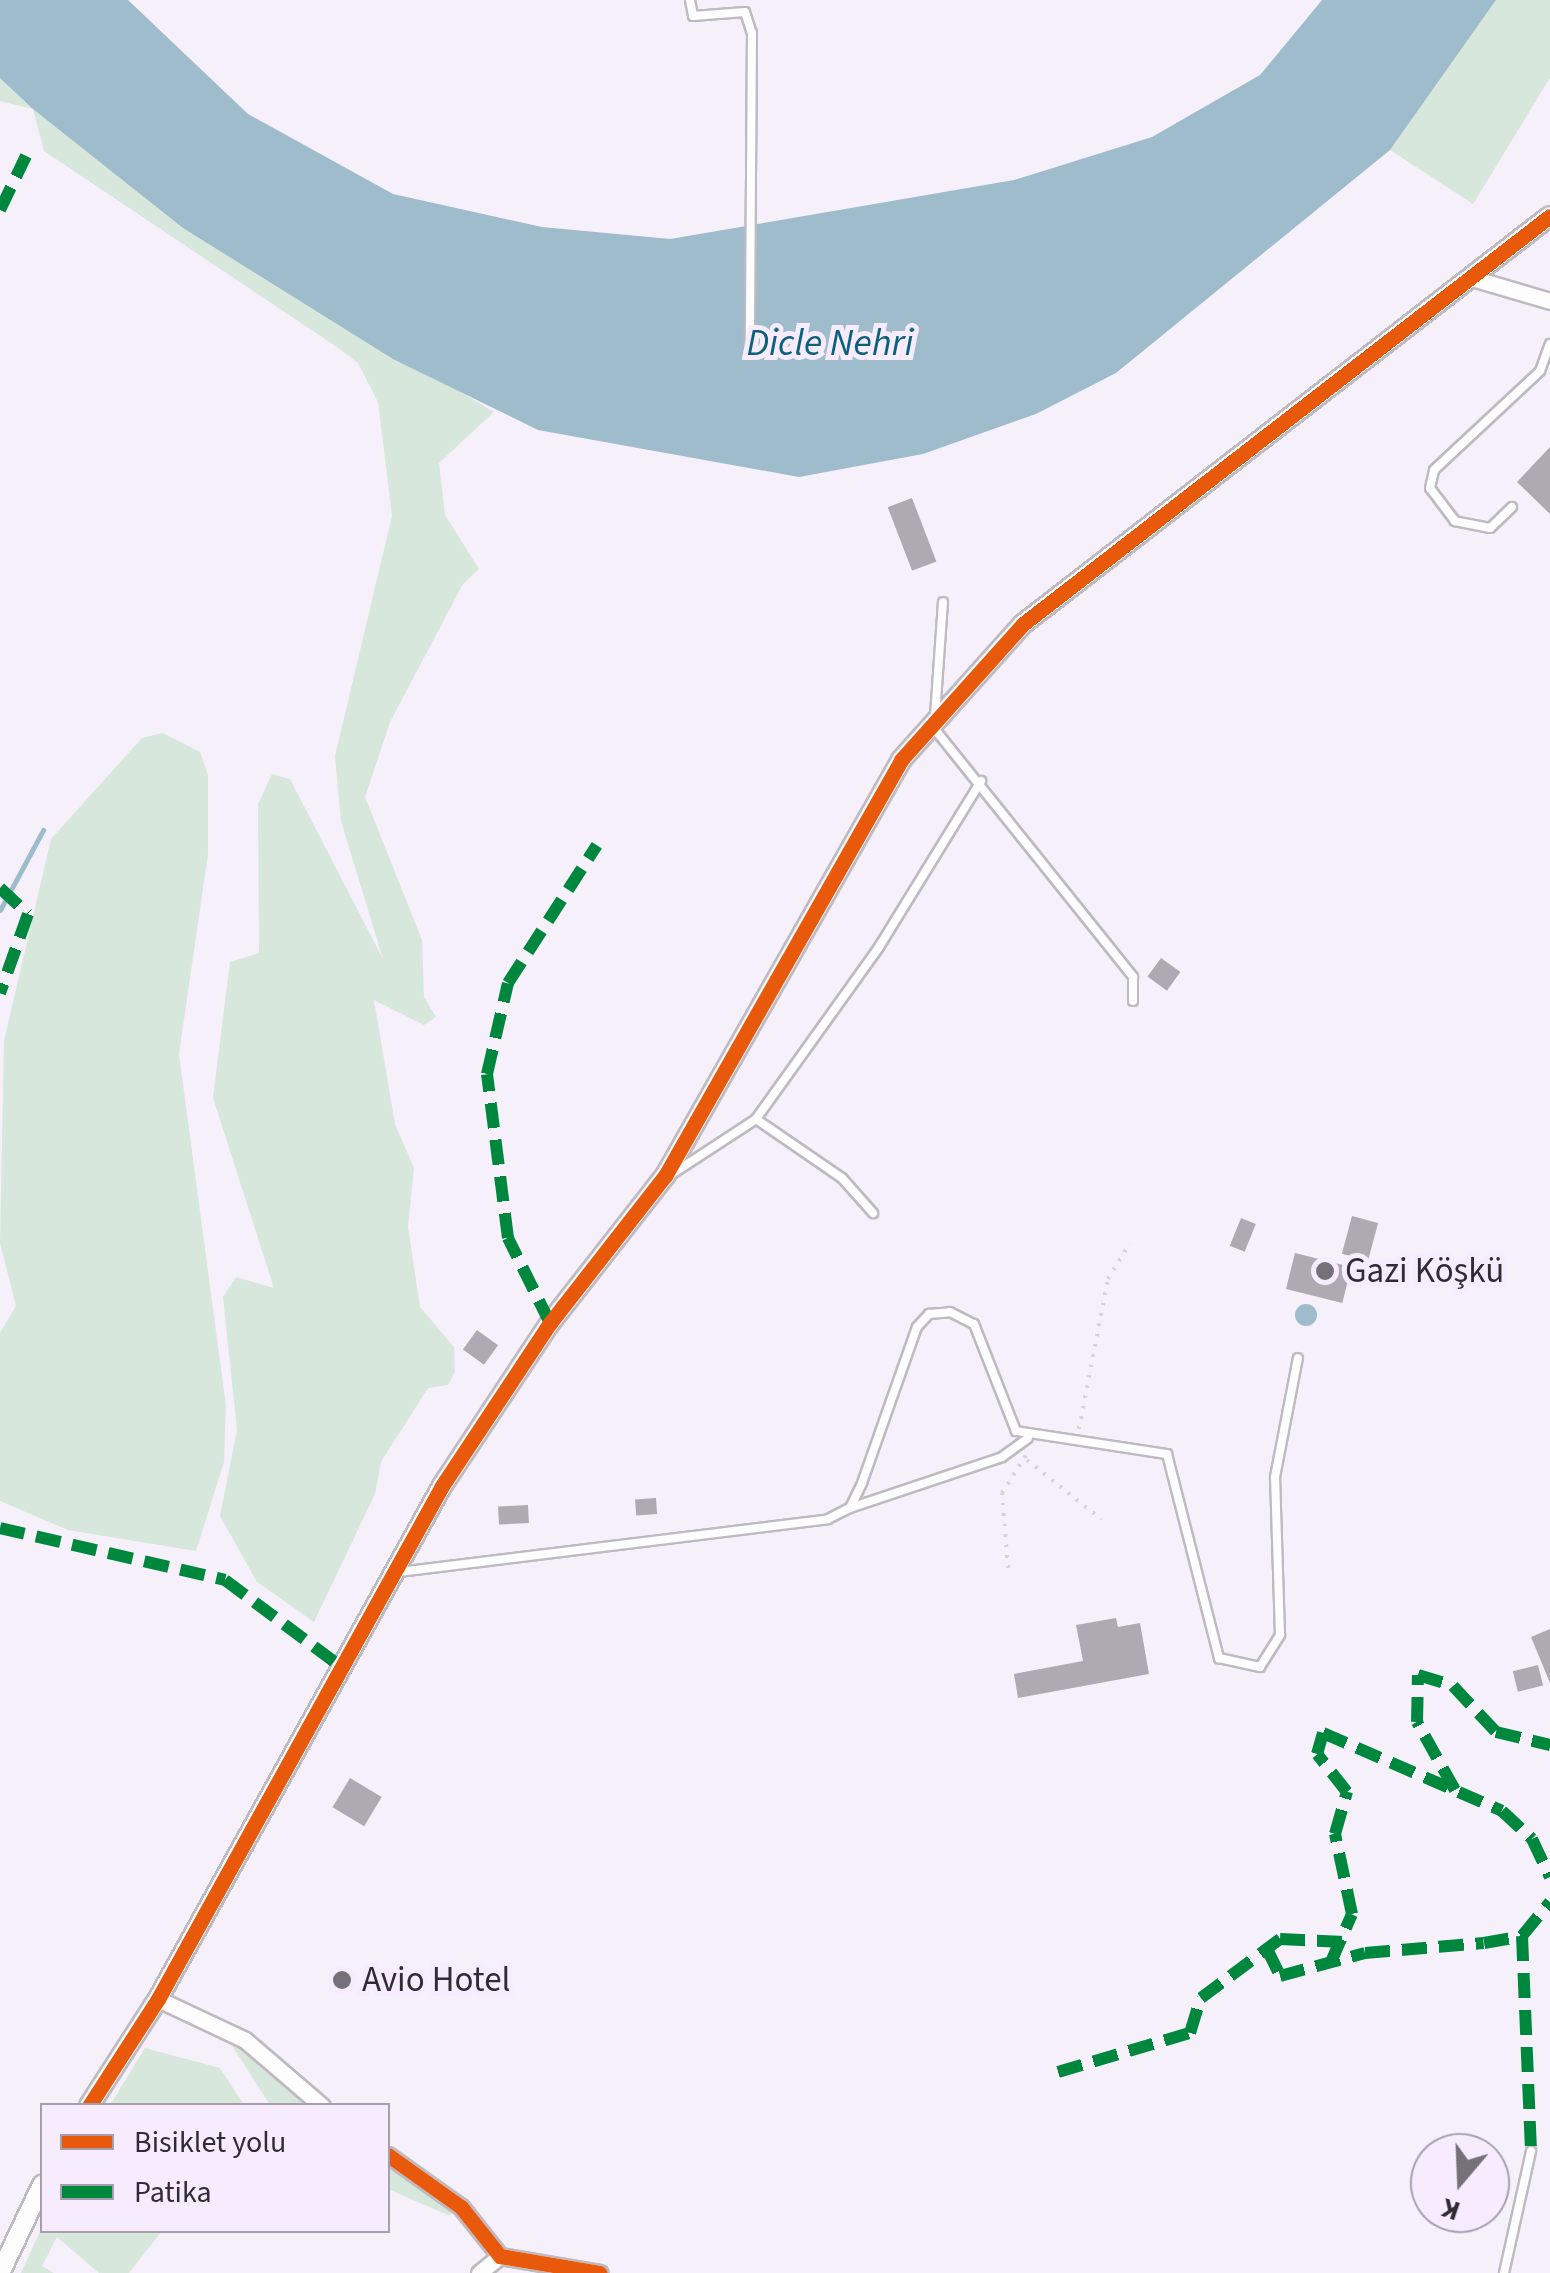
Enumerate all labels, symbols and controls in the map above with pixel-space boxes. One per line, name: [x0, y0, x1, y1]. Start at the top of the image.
water label: Dicle Nehri: [746, 321, 914, 367]
place label: Gazi Köşkü: [1345, 1250, 1504, 1292]
marker: Gazi Köşkü: [1314, 1260, 1336, 1282]
place label: Avio Hotel: [362, 1959, 510, 2001]
marker: Avio Hotel: [331, 1969, 353, 1991]
legend: [40, 2103, 390, 2233]
text: Bisiklet yolu: [134, 2121, 286, 2164]
north arrow: [1410, 2133, 1510, 2233]
text: Patika: [134, 2171, 212, 2214]
text: K: [1436, 2188, 1466, 2231]

